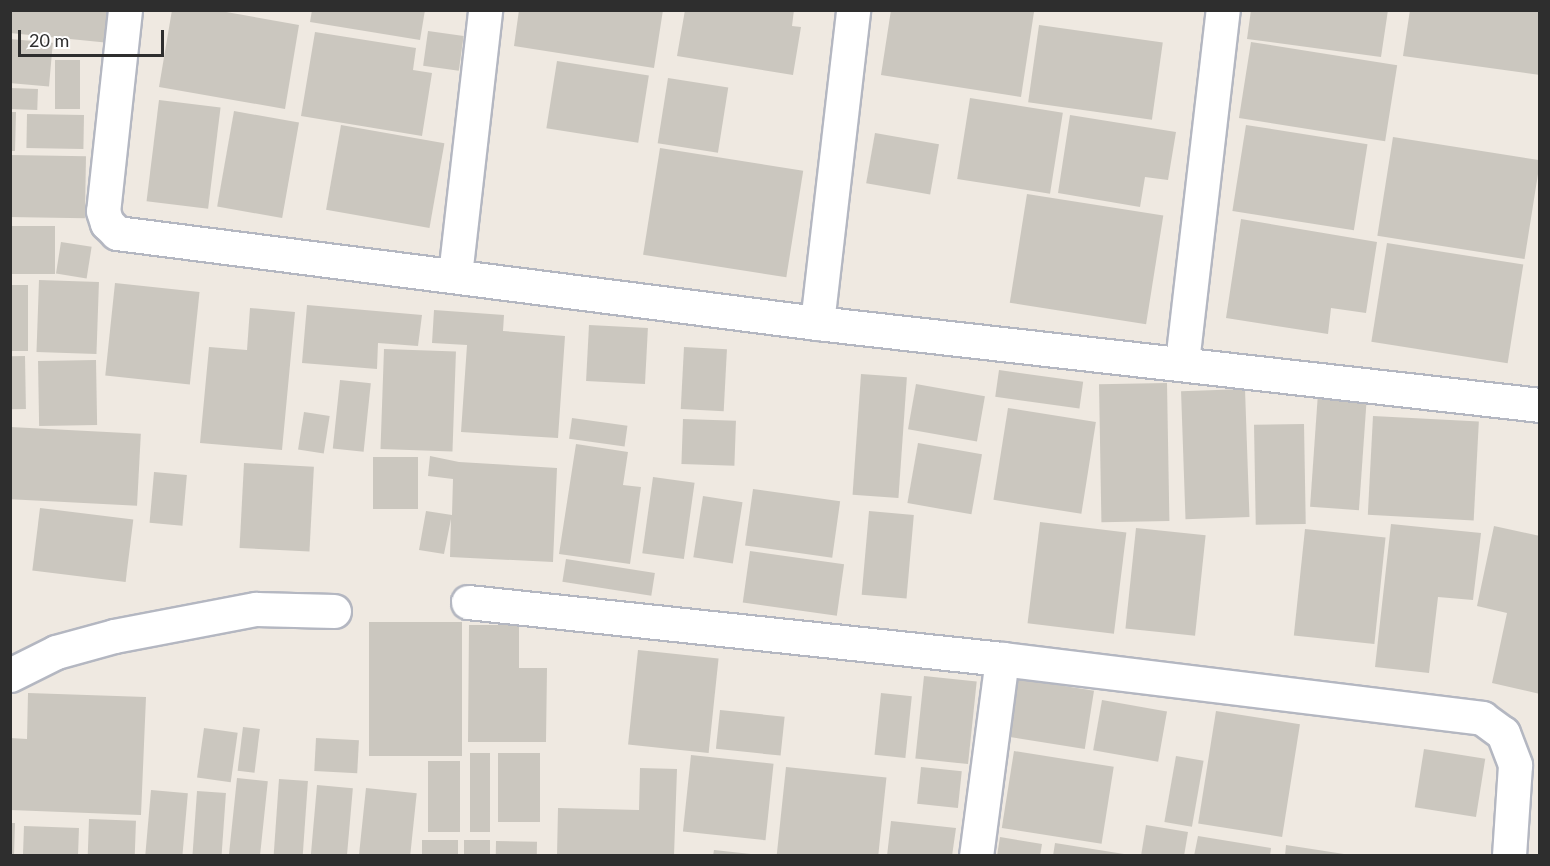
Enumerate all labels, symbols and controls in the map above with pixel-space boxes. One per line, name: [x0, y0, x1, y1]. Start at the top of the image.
scale bar: [21, 18, 166, 56]
text: 20 m: [29, 29, 69, 51]

